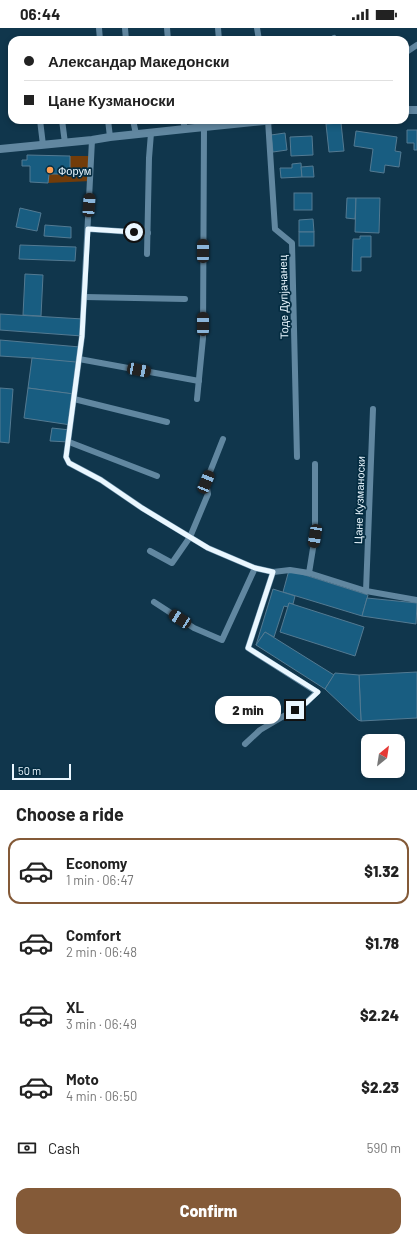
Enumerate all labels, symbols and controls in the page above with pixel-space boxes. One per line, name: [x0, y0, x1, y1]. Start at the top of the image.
text: 06:44: [20, 5, 60, 23]
text: Александар Македонски: [48, 52, 229, 70]
text: Цане Кузманоски: [48, 91, 175, 109]
place label: Форум: [58, 164, 91, 177]
marker: Форум: [45, 165, 55, 175]
car: [82, 193, 96, 217]
route start: [125, 223, 143, 241]
car: [197, 239, 209, 263]
street label: Тоде Дупјачанец: [276, 254, 290, 339]
car: [197, 312, 209, 336]
car: [126, 362, 152, 378]
street label: Цане Кузманоски: [351, 456, 367, 544]
car: [196, 469, 216, 495]
car: [307, 523, 323, 549]
car: [167, 607, 193, 631]
callout: 2 min: [215, 696, 281, 724]
route end: [286, 701, 304, 719]
text: 2 min: [232, 702, 264, 718]
north arrow: [361, 734, 405, 778]
map controls: [361, 734, 405, 778]
scale bar: [12, 762, 71, 781]
text: 50 m: [18, 764, 41, 777]
text: Choose a ride: [16, 803, 124, 825]
icon: car: [18, 853, 54, 889]
text: Economy: [66, 854, 127, 872]
text: $1.32: [364, 862, 399, 880]
text: 1 min · 06:47: [66, 872, 134, 888]
icon: car: [18, 925, 54, 961]
text: Comfort: [66, 926, 121, 944]
text: $1.78: [365, 934, 399, 952]
text: 2 min · 06:48: [66, 944, 137, 960]
icon: car: [18, 997, 54, 1033]
text: XL: [66, 998, 84, 1016]
text: $2.24: [360, 1006, 399, 1024]
text: 3 min · 06:49: [66, 1016, 137, 1032]
icon: car: [18, 1069, 54, 1105]
text: Moto: [66, 1070, 99, 1088]
text: $2.23: [361, 1078, 399, 1096]
text: 4 min · 06:50: [66, 1088, 137, 1104]
icon: cash: [16, 1137, 38, 1159]
text: Cash: [48, 1139, 80, 1157]
text: 590 m: [367, 1140, 401, 1156]
button: Confirm: [16, 1188, 401, 1234]

